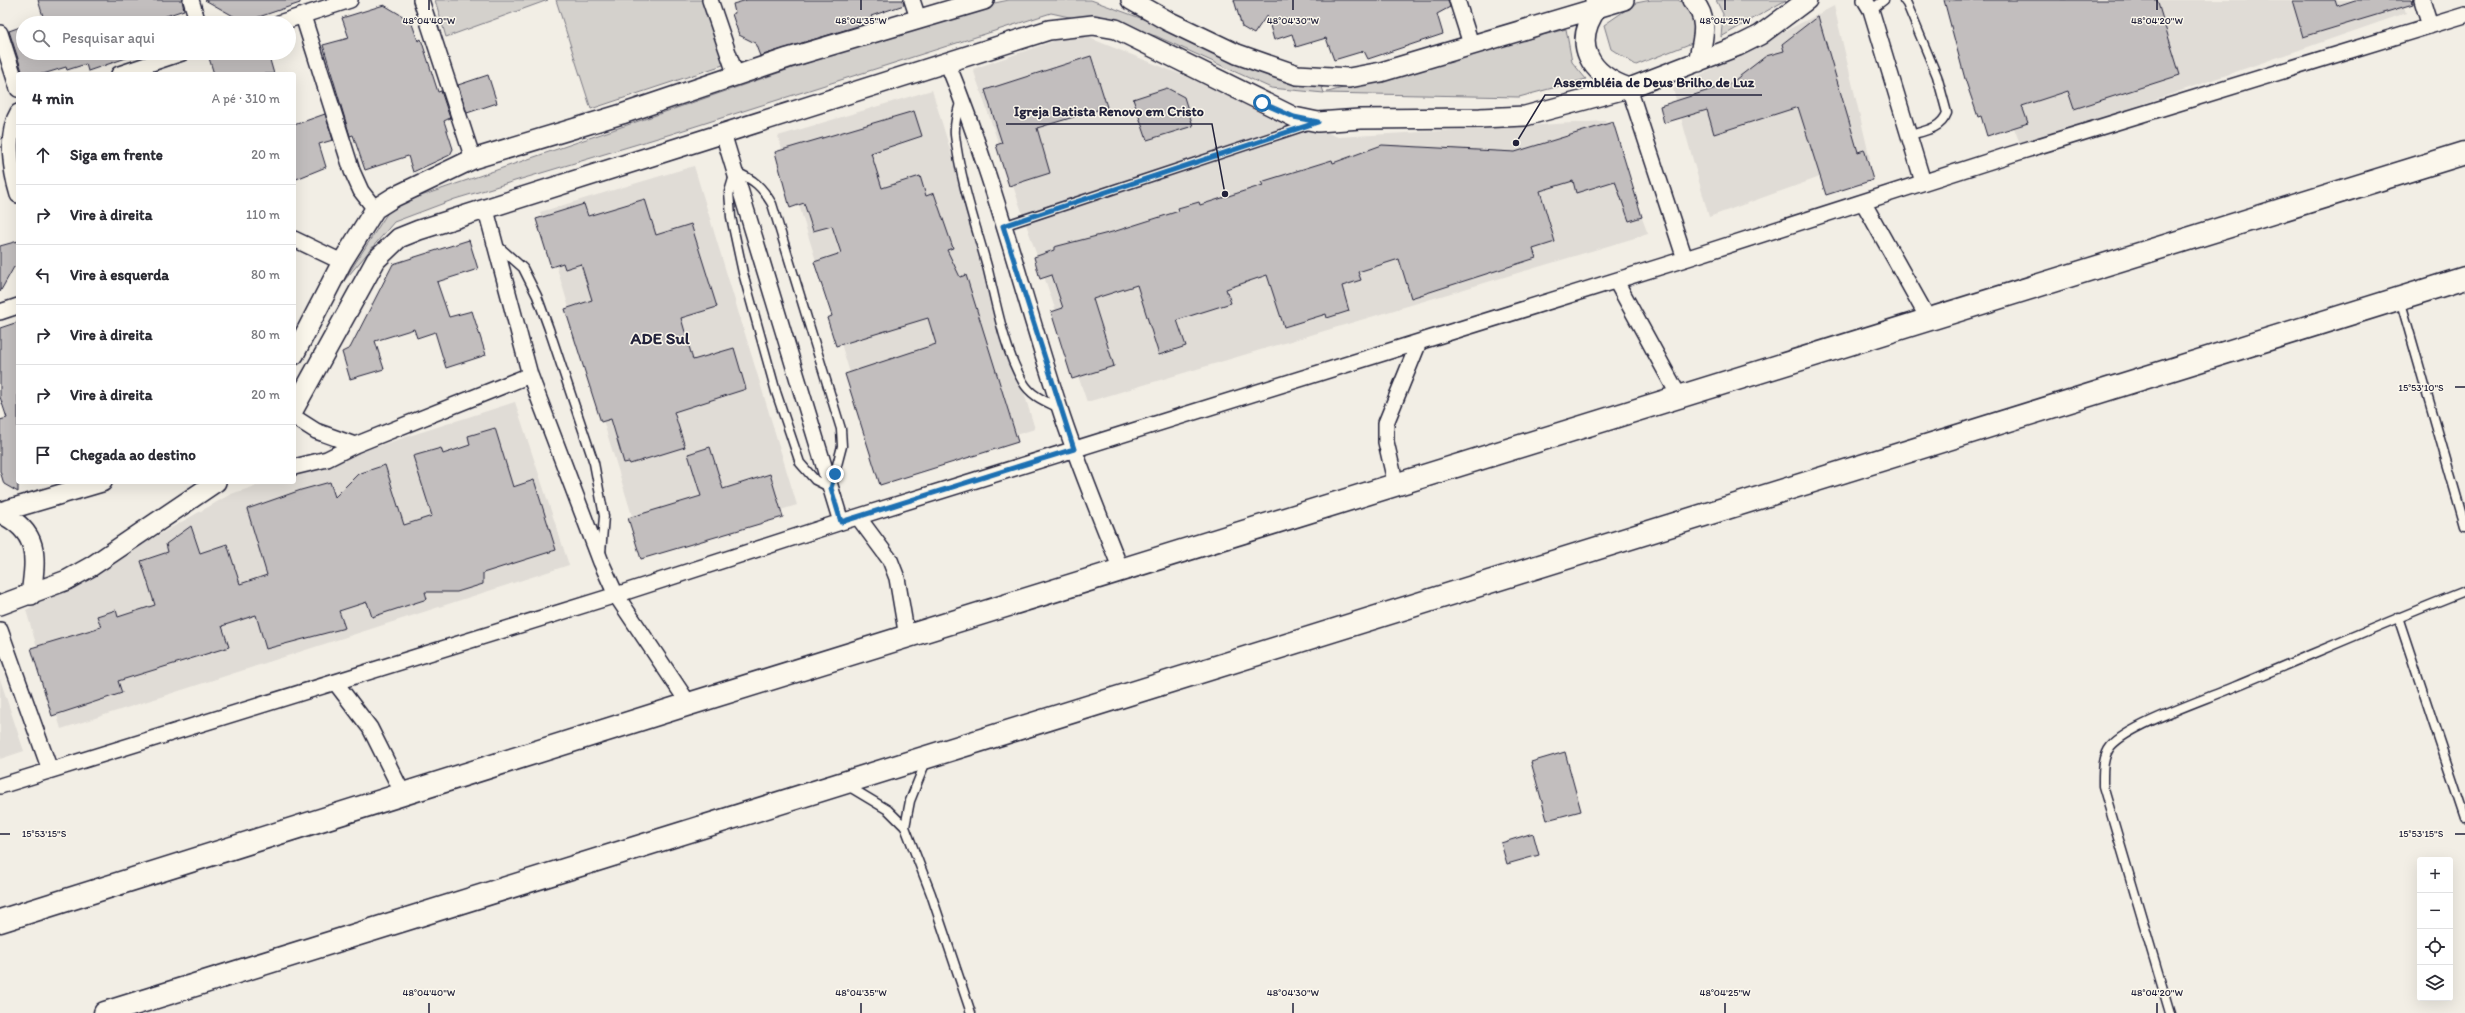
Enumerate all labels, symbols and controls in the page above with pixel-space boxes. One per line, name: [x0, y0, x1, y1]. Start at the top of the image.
text: 48°04'40"W: [403, 14, 456, 27]
text: 48°04'35"W: [835, 14, 887, 27]
text: 48°04'30"W: [1267, 14, 1320, 27]
text: 48°04'25"W: [1699, 14, 1751, 27]
text: 48°04'20"W: [2131, 14, 2183, 27]
search box: [16, 16, 296, 60]
icon: search: [30, 27, 52, 49]
text: Pesquisar aqui: [62, 29, 155, 47]
callout: Assembléia de Deus Brilho de Luz: [1545, 69, 1762, 95]
text: Assembléia de Deus Brilho de Luz: [1553, 74, 1755, 91]
text: 4 min: [32, 88, 74, 108]
text: A pé · 310 m: [212, 91, 280, 106]
route start: [1253, 94, 1271, 112]
callout: Igreja Batista Renovo em Cristo: [1006, 98, 1212, 124]
text: Igreja Batista Renovo em Cristo: [1014, 103, 1204, 120]
icon: ahead: [32, 144, 54, 166]
text: Siga em frente: [70, 146, 163, 164]
text: 20 m: [251, 147, 280, 162]
icon: right: [32, 204, 54, 226]
text: Vire à direita: [70, 206, 153, 224]
text: 110 m: [246, 207, 280, 222]
icon: left: [32, 264, 54, 286]
text: Vire à esquerda: [70, 266, 169, 284]
text: 80 m: [251, 267, 280, 282]
icon: right: [32, 324, 54, 346]
text: Vire à direita: [70, 326, 153, 344]
text: 80 m: [251, 327, 280, 342]
district label: ADE Sul: [629, 328, 690, 348]
text: 15°53'10"S: [2398, 381, 2444, 394]
icon: right: [32, 384, 54, 406]
text: Vire à direita: [70, 386, 153, 404]
text: 20 m: [251, 387, 280, 402]
icon: arrive: [32, 444, 54, 466]
text: Chegada ao destino: [70, 446, 196, 464]
route end: [826, 465, 844, 483]
text: 15°53'15"S: [22, 827, 67, 840]
text: 15°53'15"S: [2399, 827, 2444, 840]
map controls: [2417, 857, 2453, 1001]
button: +: [2417, 857, 2453, 893]
button: −: [2417, 893, 2453, 929]
button: locate: [2417, 929, 2453, 965]
button: layers: [2417, 965, 2453, 1001]
text: 48°04'40"W: [403, 986, 456, 999]
text: 48°04'35"W: [835, 986, 887, 999]
text: 48°04'30"W: [1267, 986, 1320, 999]
text: 48°04'25"W: [1699, 986, 1751, 999]
text: 48°04'20"W: [2131, 986, 2183, 999]

